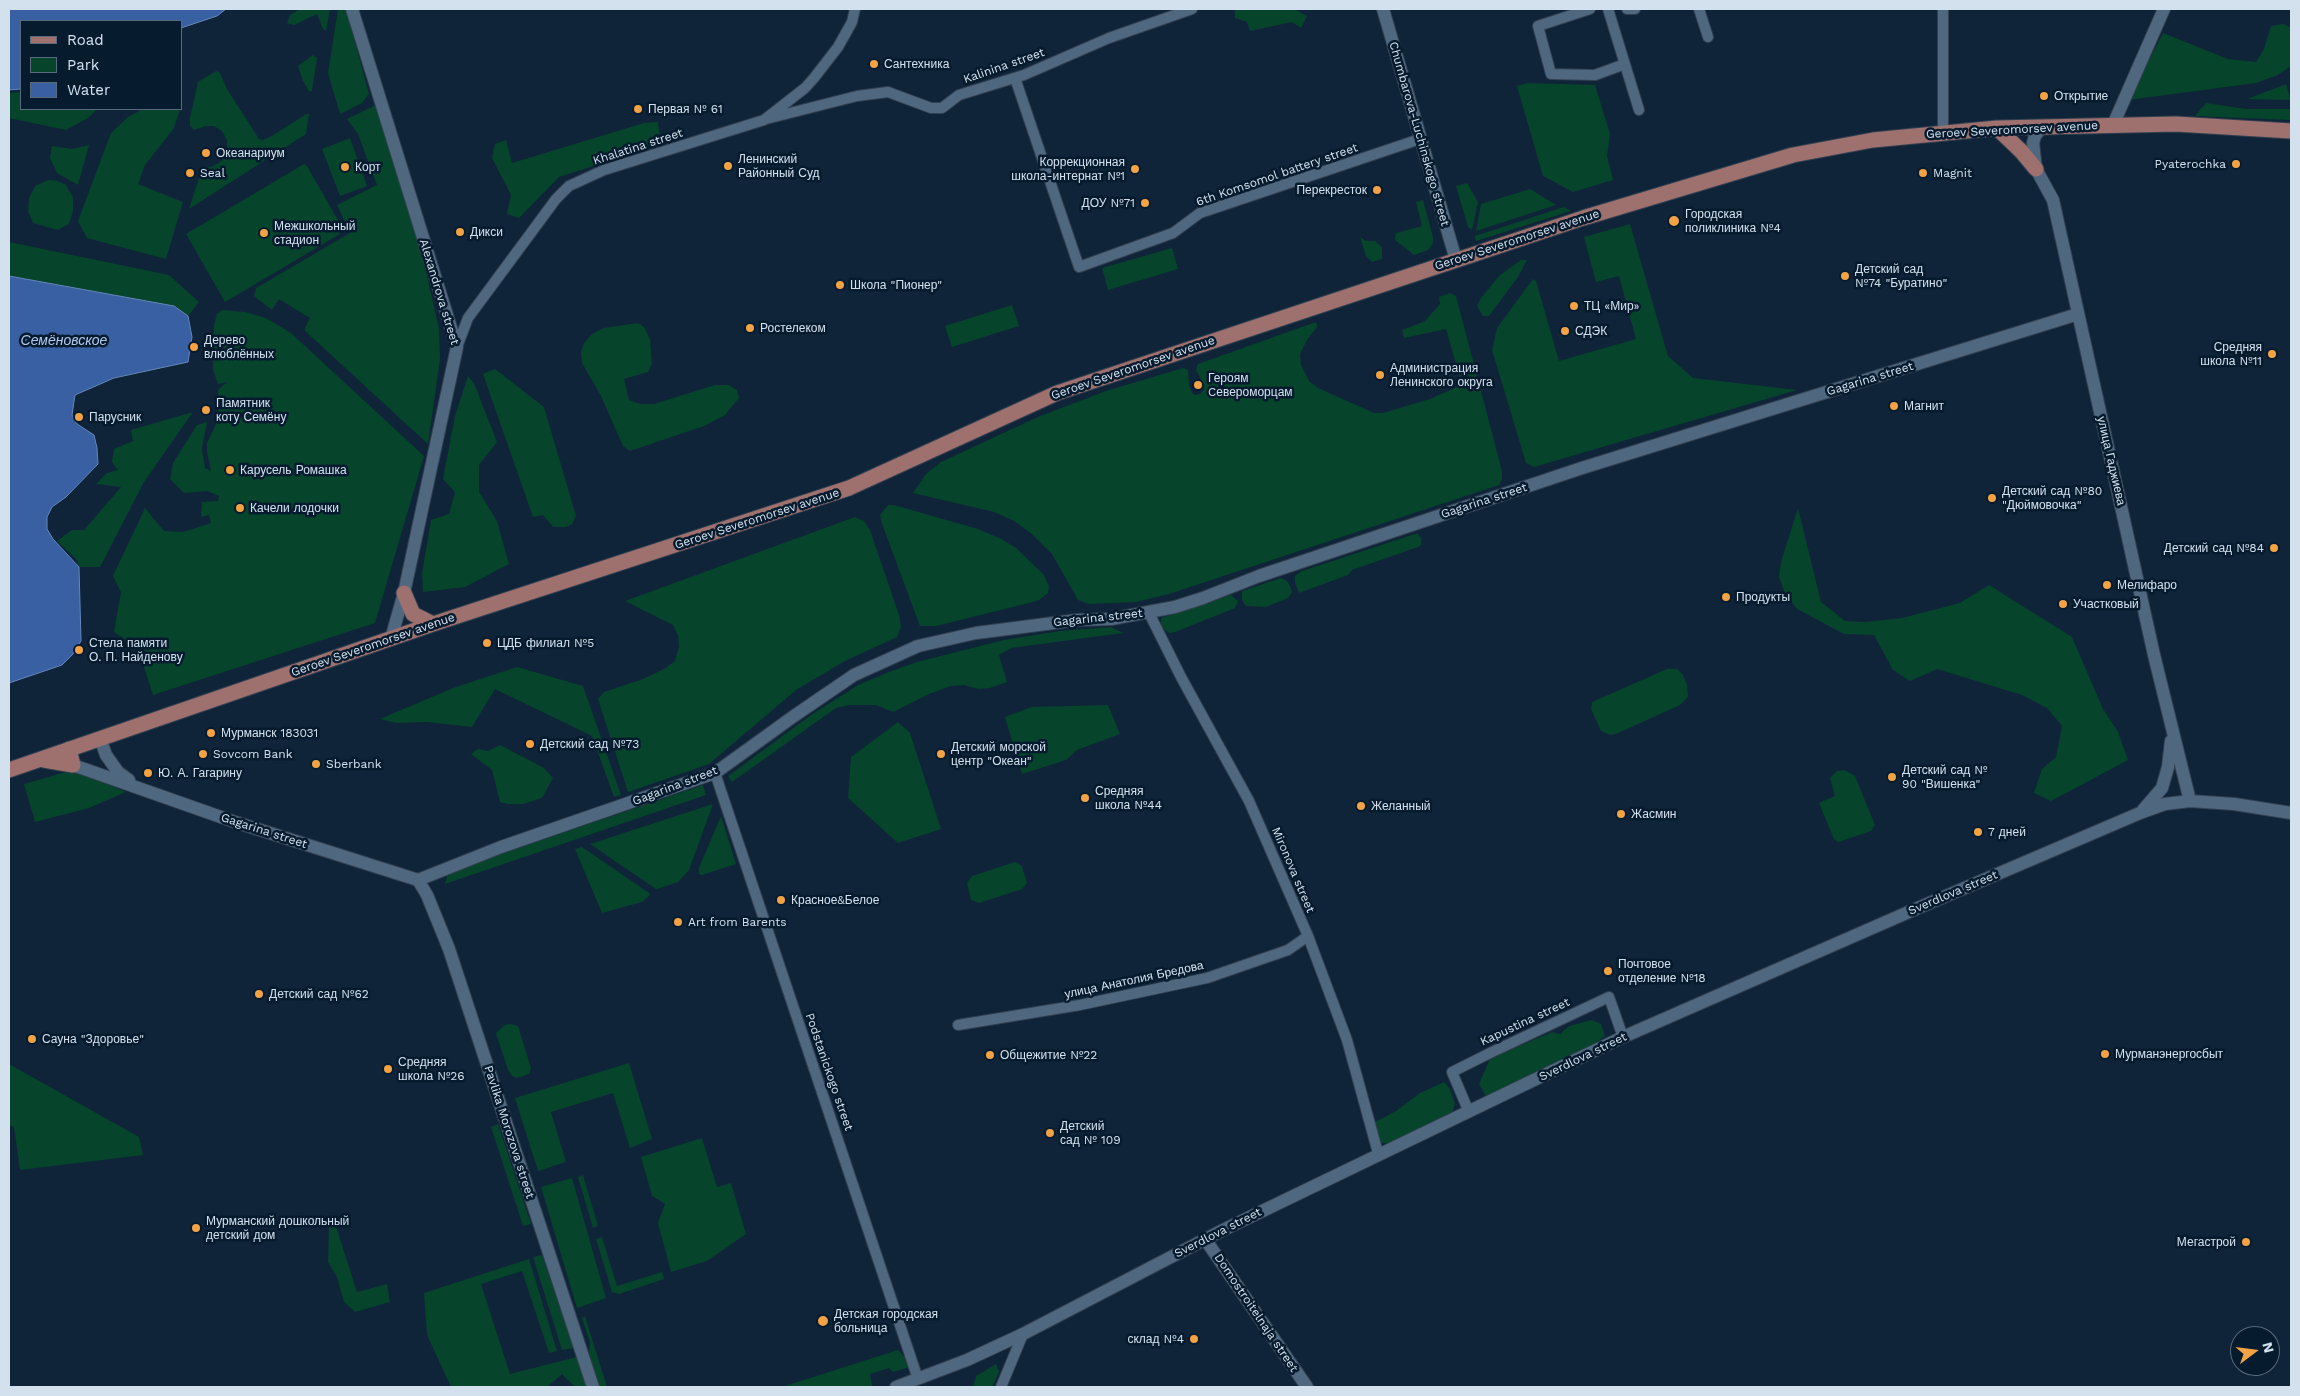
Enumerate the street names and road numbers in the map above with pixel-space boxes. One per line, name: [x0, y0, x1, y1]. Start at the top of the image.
street label: Chumbarova-Luchinskogo street: [1386, 40, 1452, 228]
street label: Kalinina street: [961, 45, 1047, 87]
street label: Geroev Severomorsev avenue: [1926, 118, 2098, 142]
street label: Khalatina street: [591, 126, 685, 168]
street label: 6th Komsomol battery street: [1194, 141, 1360, 209]
street label: Geroev Severomorsev avenue: [1433, 207, 1601, 273]
street label: Alexandrova street: [416, 237, 462, 347]
street label: Geroev Severomorsev avenue: [1049, 333, 1217, 403]
street label: Gagarina street: [1825, 359, 1915, 399]
street label: улица Гаджиева: [2094, 415, 2128, 507]
street label: Gagarina street: [1439, 480, 1529, 522]
street label: Geroev Severomorsev avenue: [673, 486, 841, 552]
street label: Gagarina street: [1053, 606, 1143, 630]
street label: Geroev Severomorsev avenue: [289, 610, 457, 680]
street label: Gagarina street: [630, 763, 720, 809]
street label: Gagarina street: [219, 810, 309, 852]
street label: Mironova street: [1268, 825, 1318, 915]
street label: Sverdlova street: [1906, 868, 2000, 918]
street label: улица Анатолия Бредова: [1063, 958, 1205, 1002]
street label: Kapustina street: [1478, 995, 1572, 1049]
street label: Podstanickogo street: [802, 1011, 856, 1133]
street label: Sverdlova street: [1537, 1030, 1629, 1084]
street label: Pavlika Morozova street: [481, 1064, 537, 1200]
street label: Sverdlova street: [1172, 1205, 1264, 1261]
street label: Domostroitelnaja street: [1211, 1251, 1301, 1375]

